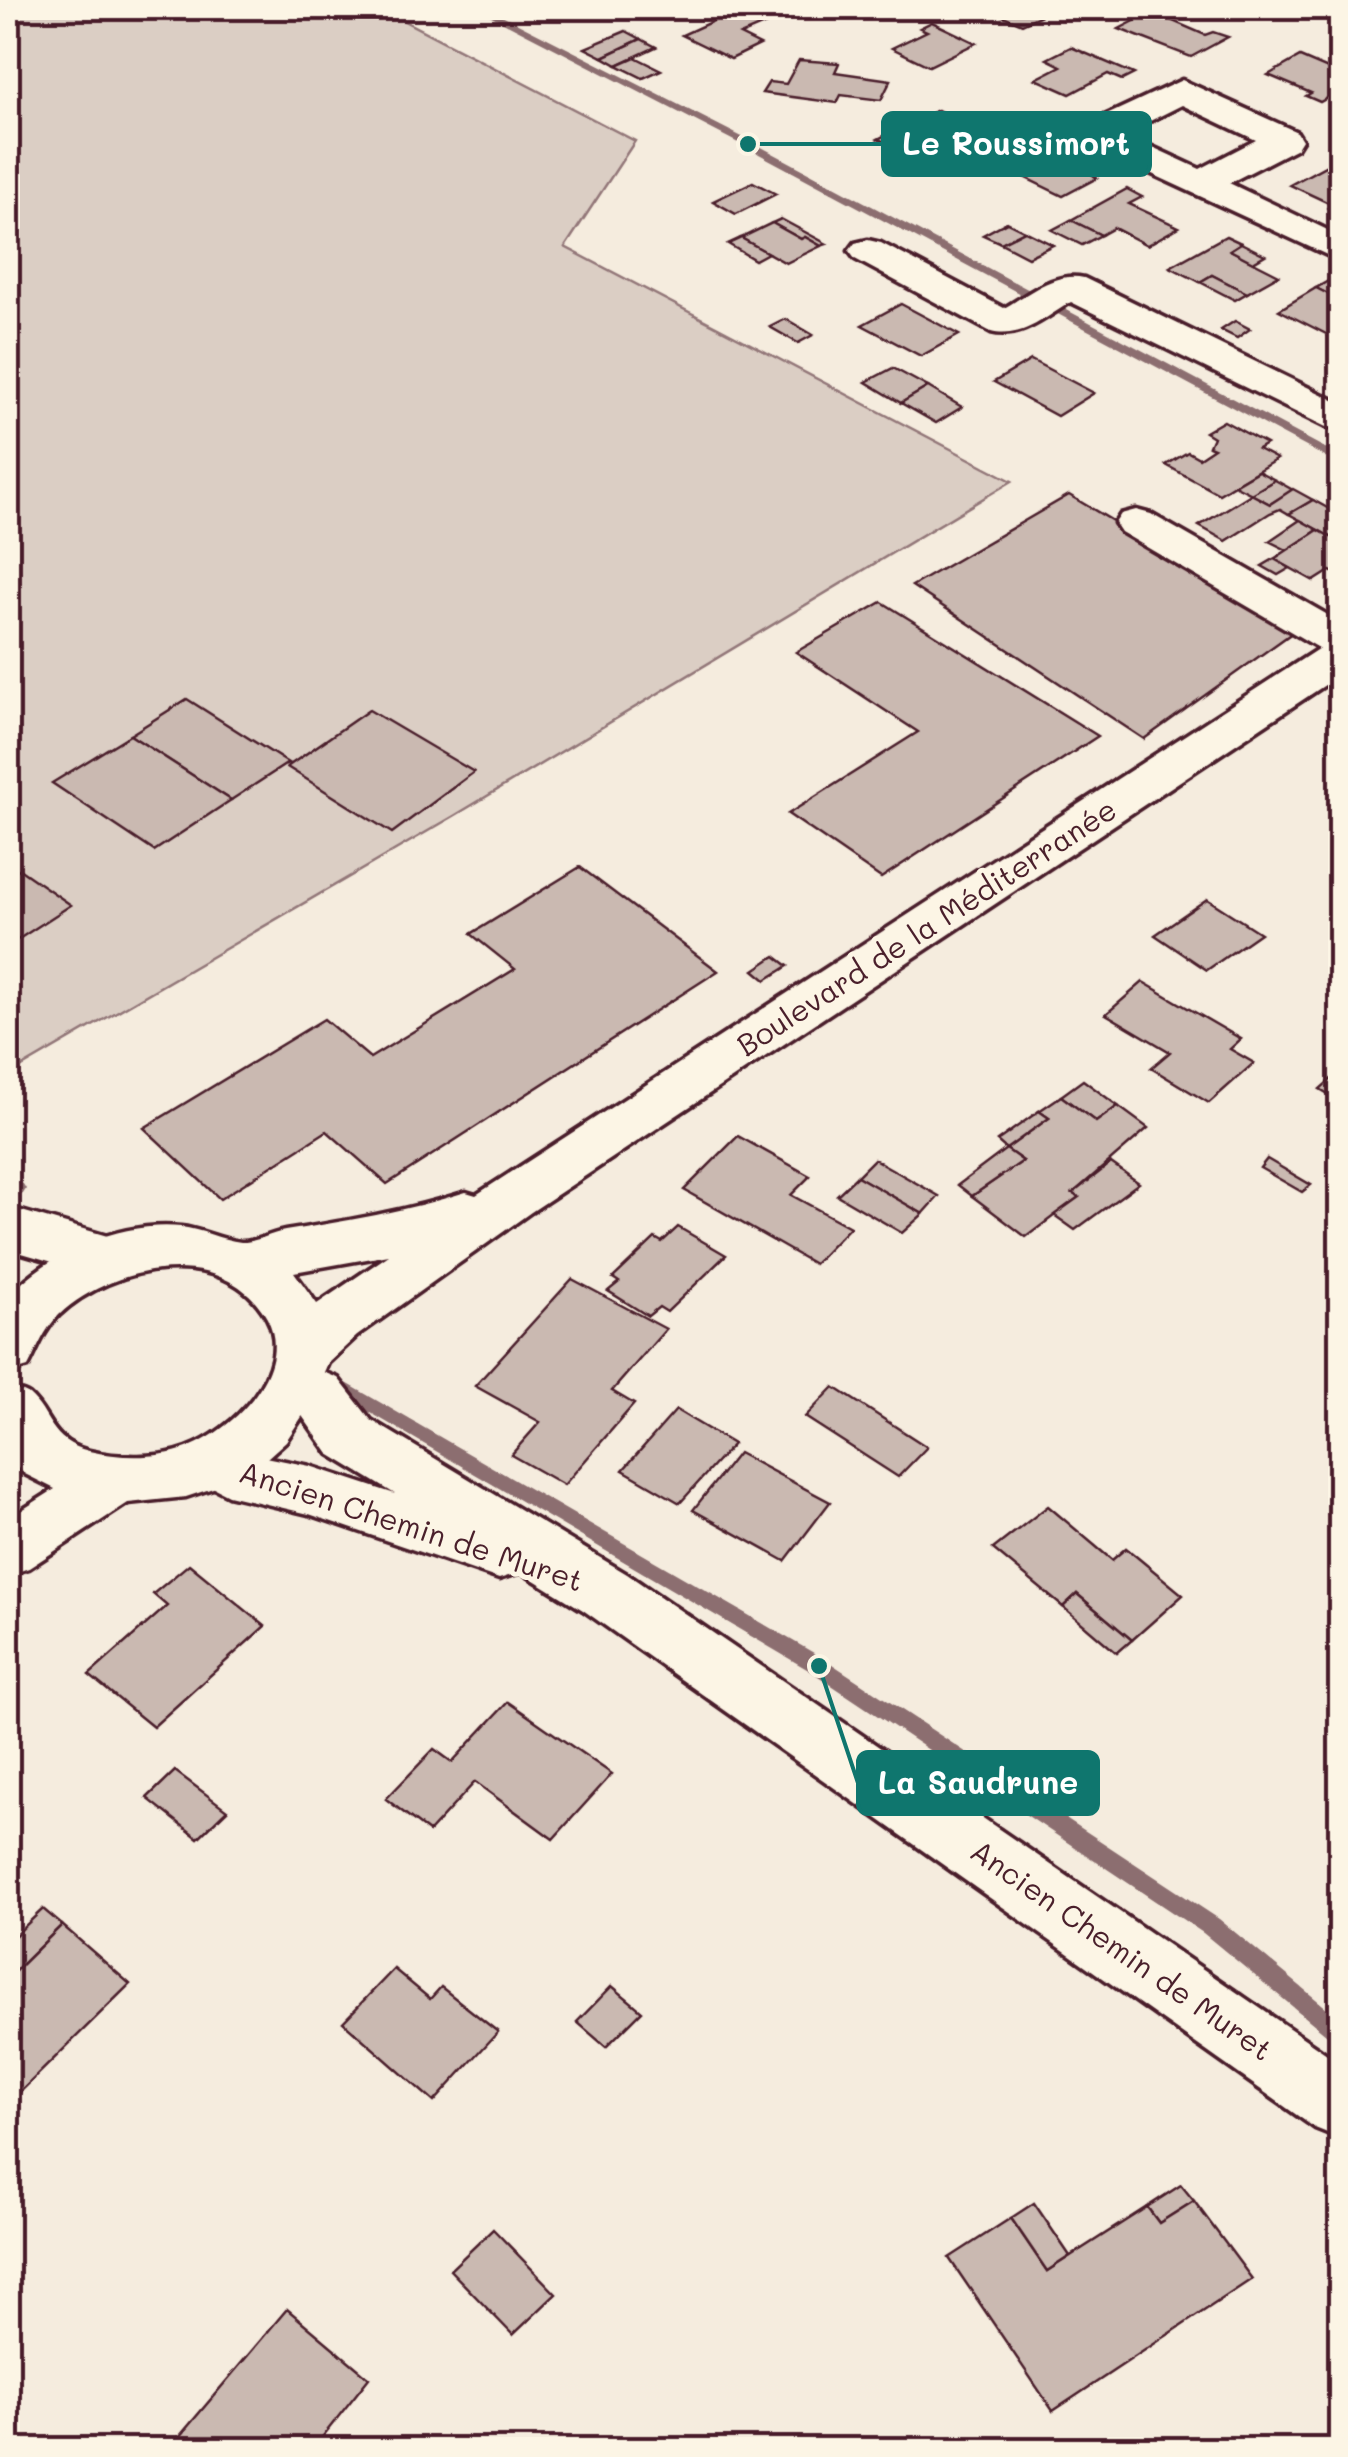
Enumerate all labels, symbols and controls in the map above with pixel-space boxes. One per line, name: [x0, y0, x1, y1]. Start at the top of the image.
callout: Le Roussimort: [883, 113, 1150, 175]
text: Le Roussimort: [902, 121, 1130, 163]
street label: Boulevard de la Méditerranée: [728, 788, 1123, 1064]
street label: Ancien Chemin de Muret: [234, 1451, 589, 1600]
callout: La Saudrune: [858, 1752, 1098, 1814]
text: La Saudrune: [878, 1760, 1078, 1802]
street label: Ancien Chemin de Muret: [963, 1830, 1281, 2069]

